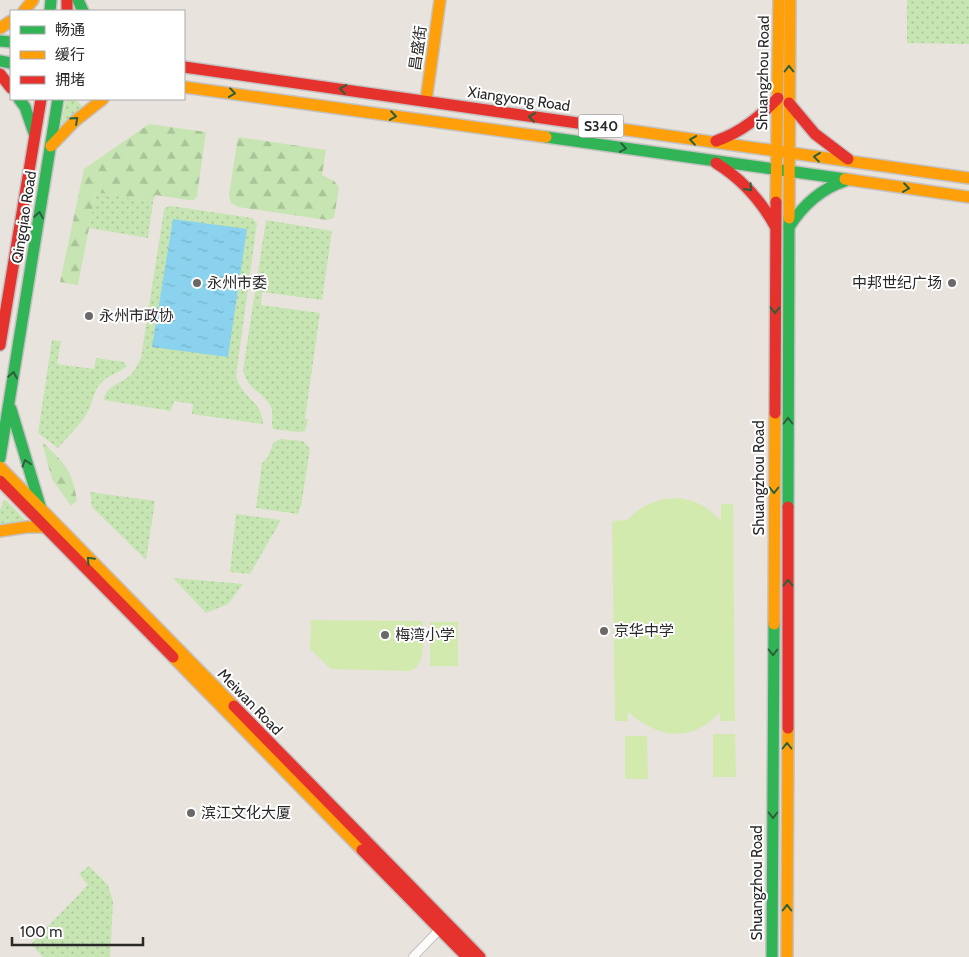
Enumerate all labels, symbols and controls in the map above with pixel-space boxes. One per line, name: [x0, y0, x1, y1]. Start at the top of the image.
legend: [10, 10, 185, 100]
street label: Shuangzhou Road: [753, 15, 773, 131]
text: 畅通: [55, 21, 85, 39]
street label: 昌盛街: [406, 24, 430, 72]
text: 缓行: [55, 46, 85, 64]
one-way arrow: [784, 65, 794, 73]
text: 拥堵: [55, 71, 85, 89]
street label: Xiangyong Road: [467, 83, 571, 115]
one-way arrow: [338, 84, 346, 95]
one-way arrow: [228, 88, 236, 98]
one-way arrow: [389, 110, 397, 121]
one-way arrow: [528, 112, 537, 122]
road number: S340: [578, 114, 624, 138]
one-way arrow: [69, 117, 78, 126]
one-way arrow: [689, 135, 697, 146]
one-way arrow: [619, 142, 627, 153]
one-way arrow: [812, 152, 820, 163]
street label: Qingqiao Road: [8, 169, 40, 265]
one-way arrow: [903, 182, 911, 193]
one-way arrow: [743, 183, 752, 192]
one-way arrow: [34, 210, 44, 219]
place label: 永州市委: [207, 274, 267, 292]
place label: 中邦世纪广场: [852, 274, 942, 292]
marker: 永州市委: [191, 277, 203, 289]
marker: 中邦世纪广场: [946, 277, 958, 289]
one-way arrow: [770, 306, 780, 314]
place label: 永州市政协: [99, 307, 174, 325]
marker: 永州市政协: [83, 310, 95, 322]
one-way arrow: [8, 371, 18, 380]
one-way arrow: [783, 417, 793, 424]
street label: Shuangzhou Road: [750, 421, 768, 535]
one-way arrow: [22, 459, 32, 468]
one-way arrow: [769, 486, 779, 494]
one-way arrow: [87, 557, 96, 566]
one-way arrow: [783, 579, 793, 587]
place label: 京华中学: [614, 622, 674, 640]
marker: 京华中学: [598, 625, 610, 637]
place label: 梅湾小学: [395, 626, 455, 644]
marker: 梅湾小学: [379, 629, 391, 641]
one-way arrow: [768, 649, 778, 657]
street label: Meiwan Road: [214, 665, 286, 739]
one-way arrow: [782, 742, 792, 750]
place label: 滨江文化大厦: [201, 804, 291, 822]
marker: 滨江文化大厦: [185, 807, 197, 819]
one-way arrow: [768, 812, 778, 819]
street label: Shuangzhou Road: [748, 826, 766, 940]
one-way arrow: [782, 904, 792, 912]
scale bar: [12, 914, 144, 946]
text: 100 m: [20, 923, 62, 941]

